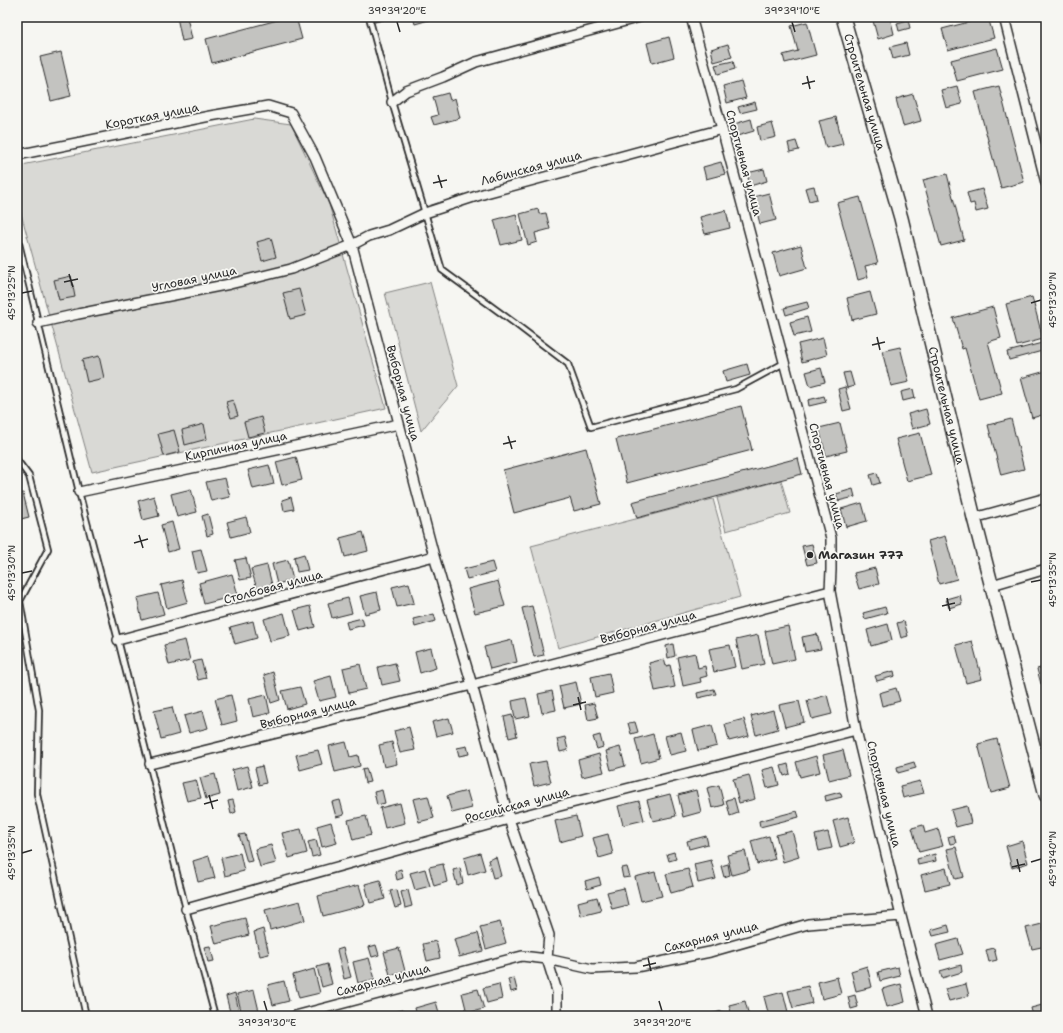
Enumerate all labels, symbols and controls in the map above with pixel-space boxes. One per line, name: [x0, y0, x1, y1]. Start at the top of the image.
text: 39°39'20"E: [368, 4, 426, 17]
text: 39°39'10"E: [764, 4, 820, 17]
street label: Строительная улица: [840, 32, 889, 153]
street label: Короткая улица: [104, 99, 201, 133]
street label: Спортивная улица: [722, 108, 766, 218]
street label: Лабинская улица: [479, 147, 584, 189]
street label: Угловая улица: [150, 262, 238, 296]
text: 45°13'25"N: [5, 265, 18, 321]
text: 45°13'30"N: [1046, 272, 1059, 328]
street label: Выборная улица: [383, 343, 424, 443]
street label: Строительная улица: [925, 345, 969, 466]
street label: Спортивная улица: [805, 421, 849, 531]
street label: Кирпичная улица: [183, 427, 289, 465]
text: 45°13'30"N: [5, 545, 18, 601]
place label: Магазин 777: [818, 547, 904, 563]
marker: Магазин 777: [805, 550, 815, 560]
text: 45°13'35"N: [1046, 552, 1059, 608]
street label: Столбовая улица: [222, 566, 325, 608]
street label: Выборная улица: [598, 606, 698, 647]
street label: Выборная улица: [258, 693, 358, 733]
street label: Спортивная улица: [863, 739, 905, 849]
street label: Российская улица: [463, 783, 571, 827]
text: 45°13'35"N: [5, 825, 18, 881]
text: 45°13'40"N: [1046, 831, 1059, 887]
street label: Сахарная улица: [662, 917, 760, 956]
street label: Сахарная улица: [334, 960, 432, 1000]
text: 39°39'30"E: [238, 1016, 296, 1029]
text: 39°39'20"E: [633, 1016, 691, 1029]

